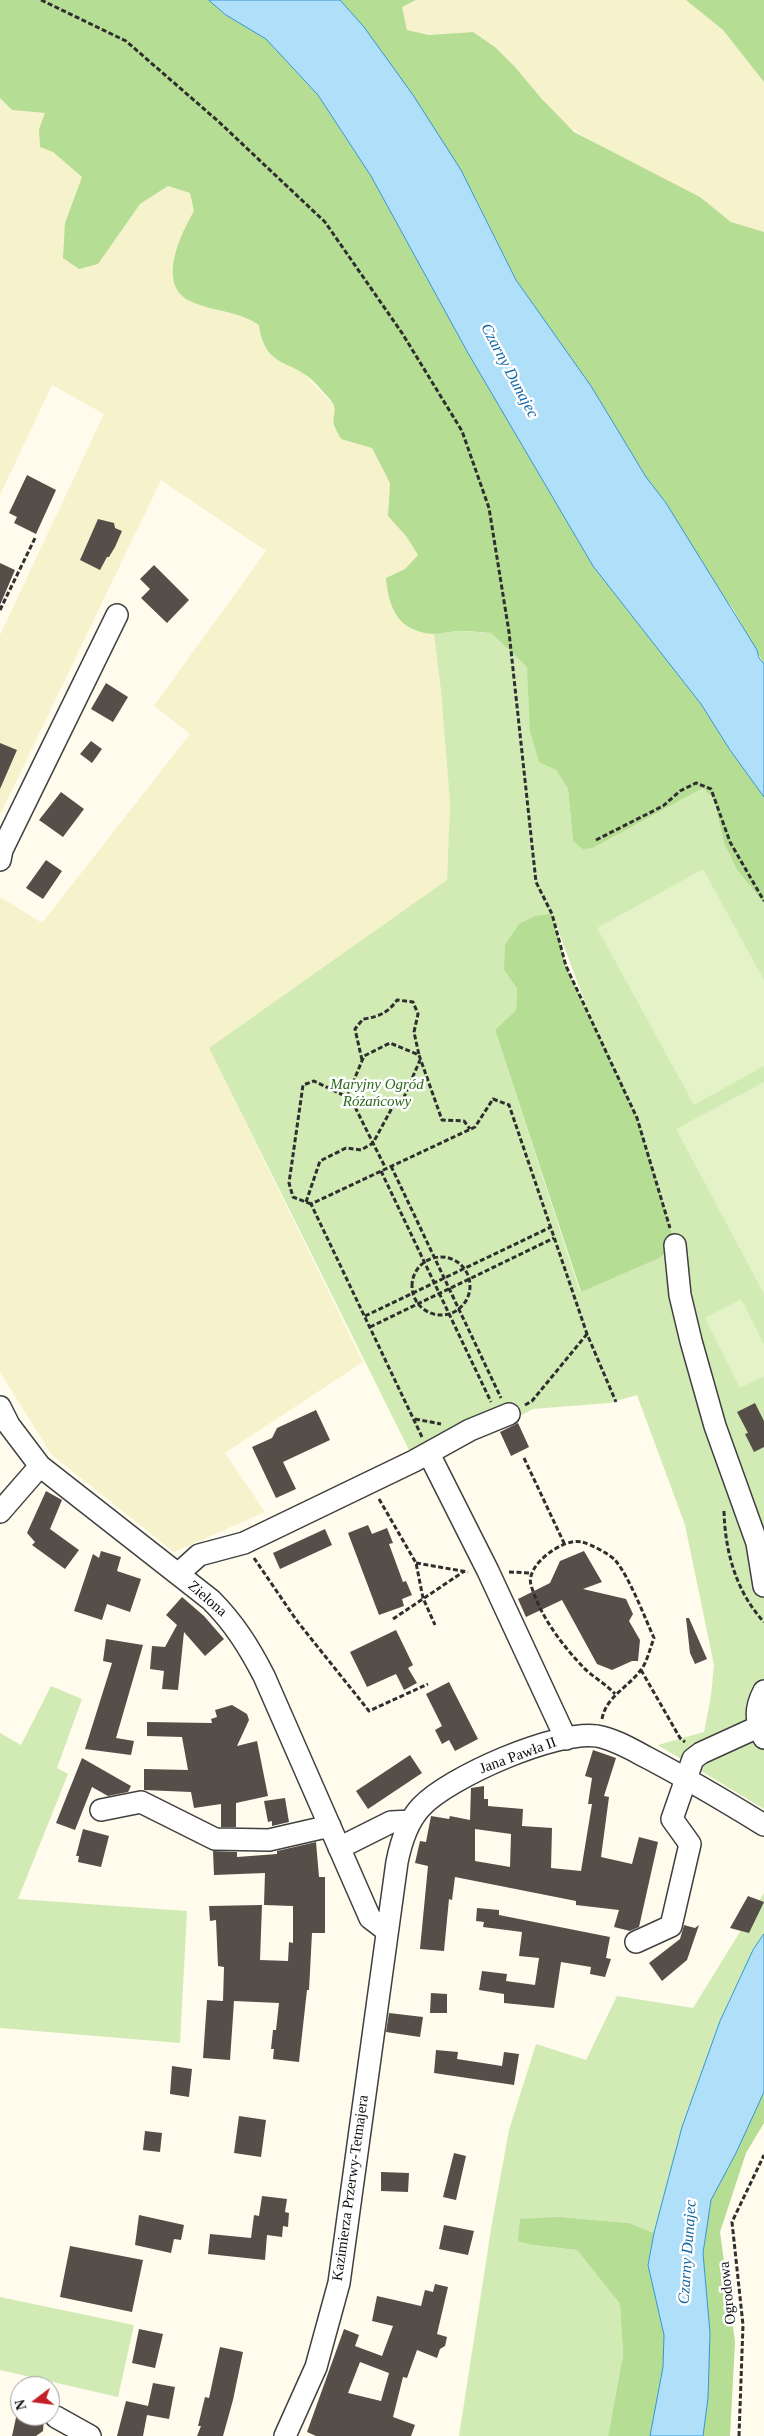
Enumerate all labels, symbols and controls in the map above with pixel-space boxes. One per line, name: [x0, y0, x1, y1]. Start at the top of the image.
water label: Czarny Dunajec: [476, 320, 542, 422]
park label: Maryjny Ogród Różańcowy: [330, 1076, 424, 1111]
street label: Zielona: [184, 1577, 230, 1621]
street label: Jana Pawła II: [477, 1734, 559, 1778]
street label: Kazimierza Przerwy-Tetmajera: [329, 2094, 373, 2282]
water label: Czarny Dunajec: [675, 2199, 701, 2305]
street label: Ogrodowa: [716, 2261, 740, 2325]
north arrow: [10, 2376, 60, 2426]
text: N: [12, 2398, 30, 2412]

